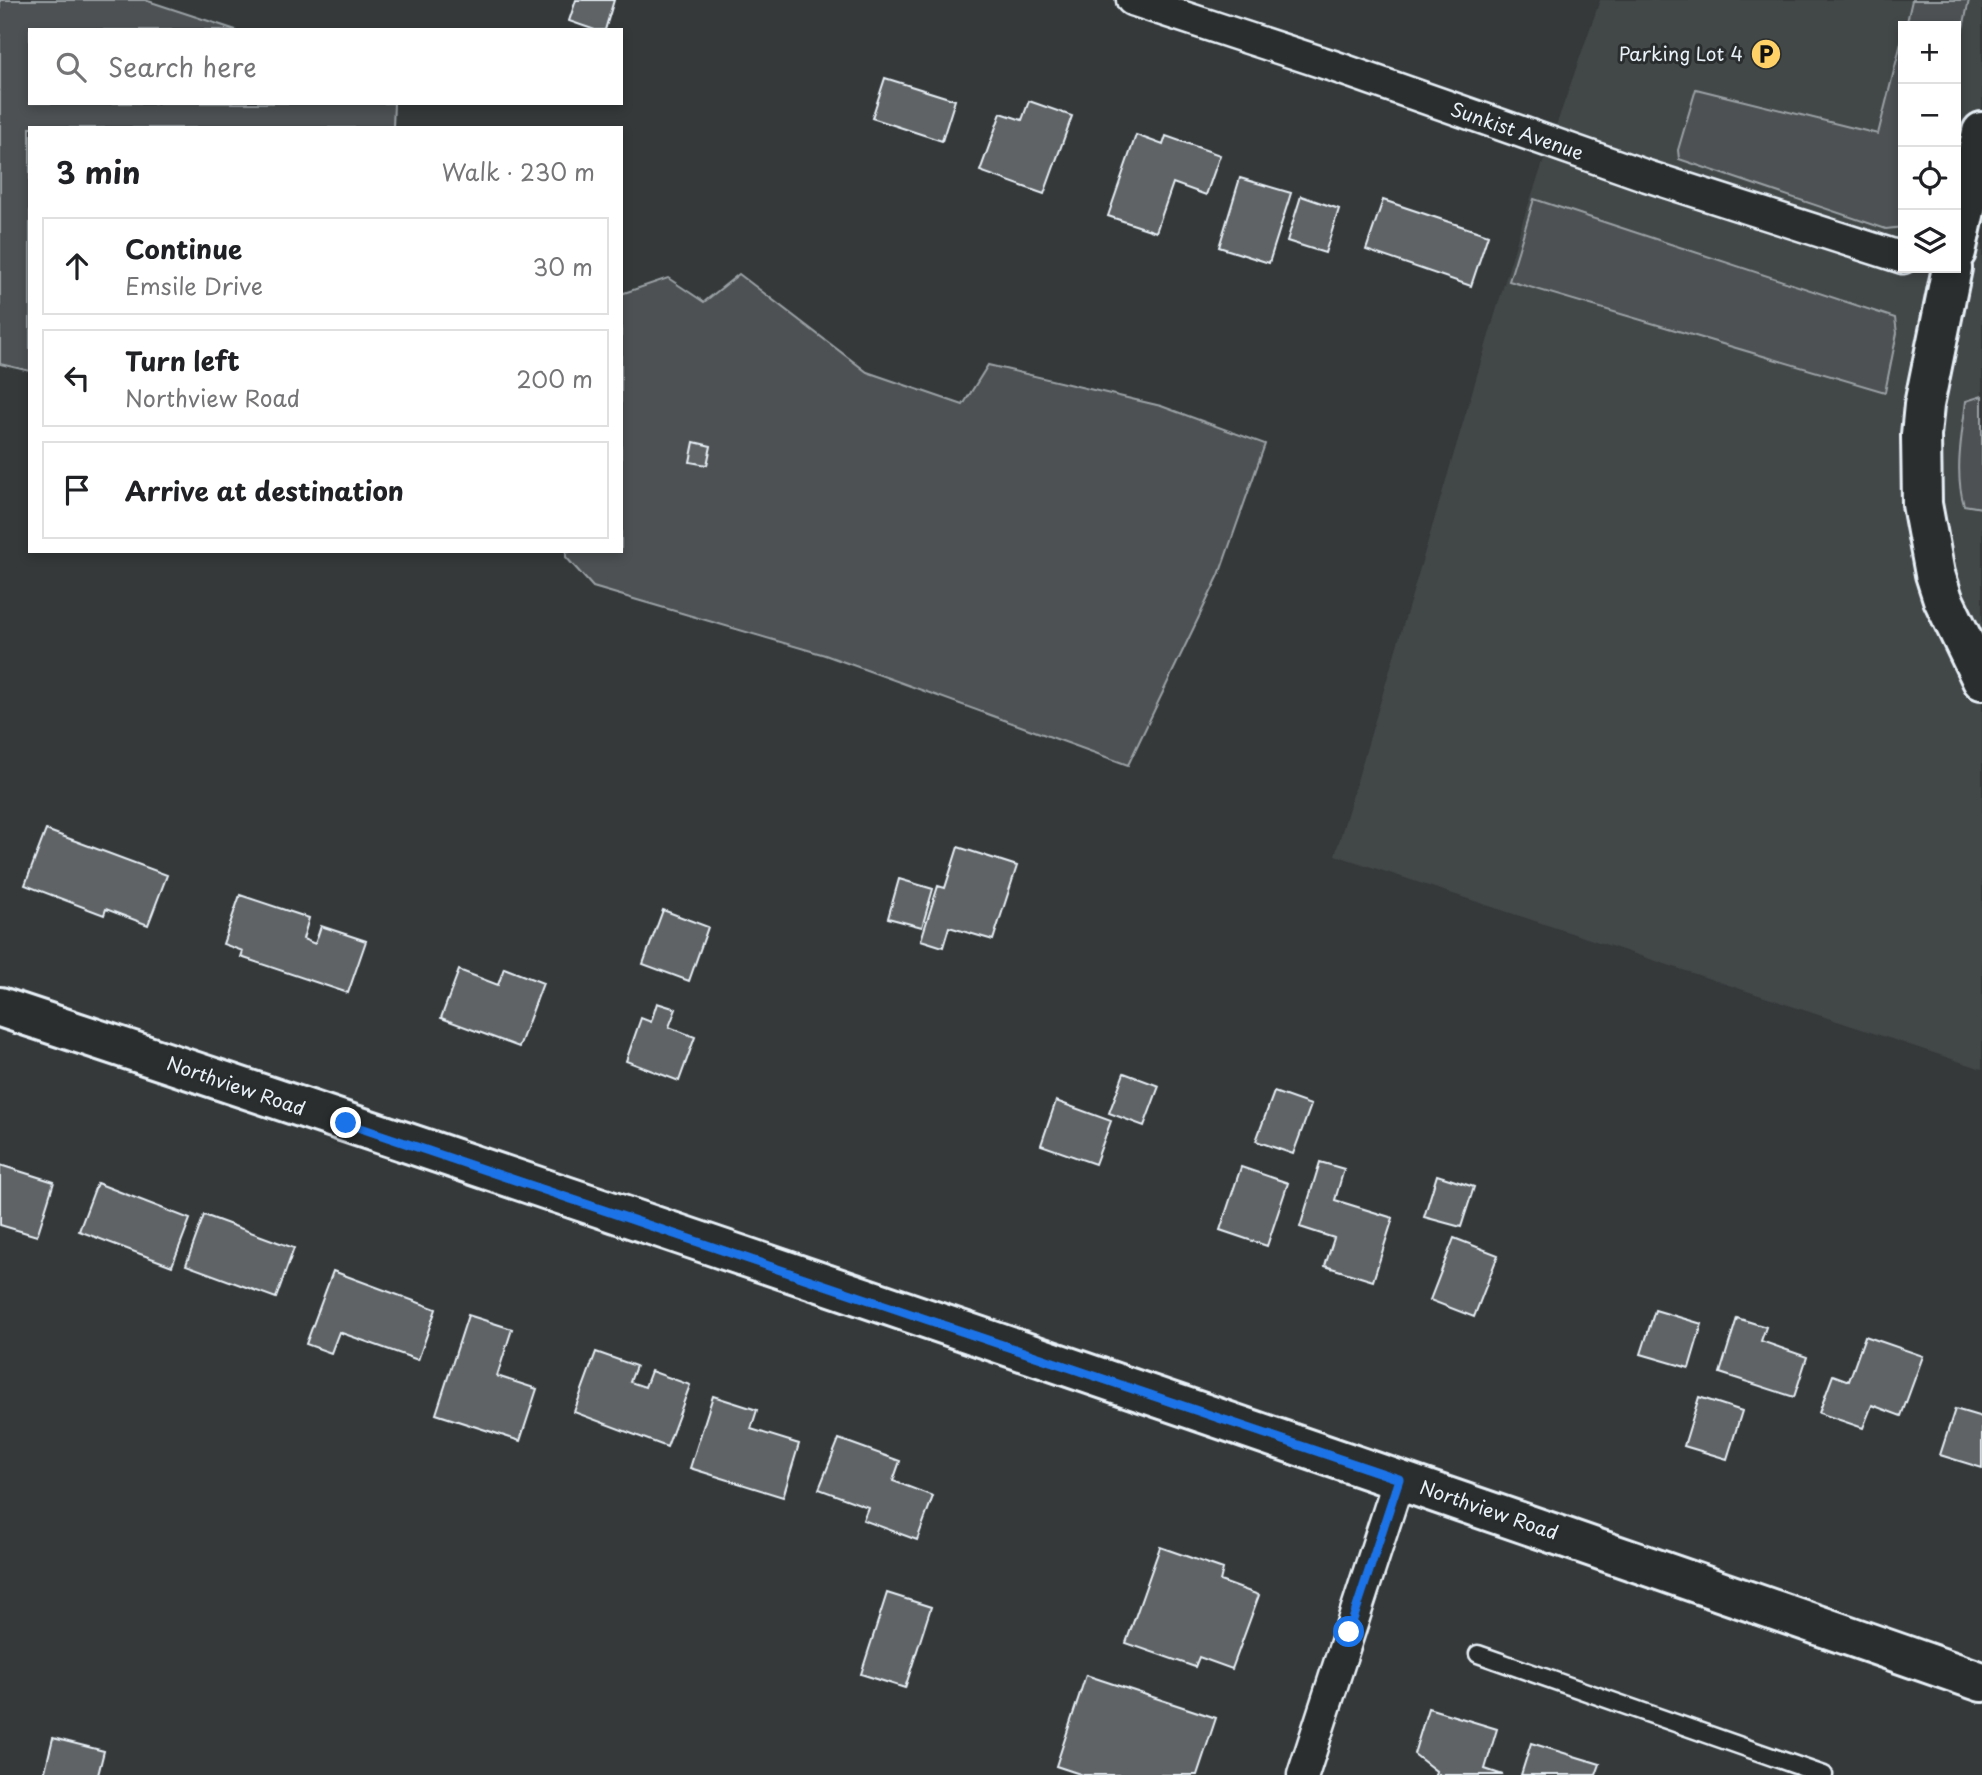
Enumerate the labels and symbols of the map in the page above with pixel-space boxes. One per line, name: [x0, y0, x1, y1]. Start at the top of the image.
parking icon: Parking Lot 4: [1749, 37, 1783, 71]
place label: Parking Lot 4: [1619, 39, 1743, 67]
street label: Sunkist Avenue: [1447, 94, 1588, 166]
street label: Northview Road: [163, 1048, 309, 1122]
route end: [330, 1107, 361, 1138]
street label: Northview Road: [1416, 1472, 1562, 1546]
route start: [1333, 1616, 1364, 1647]

